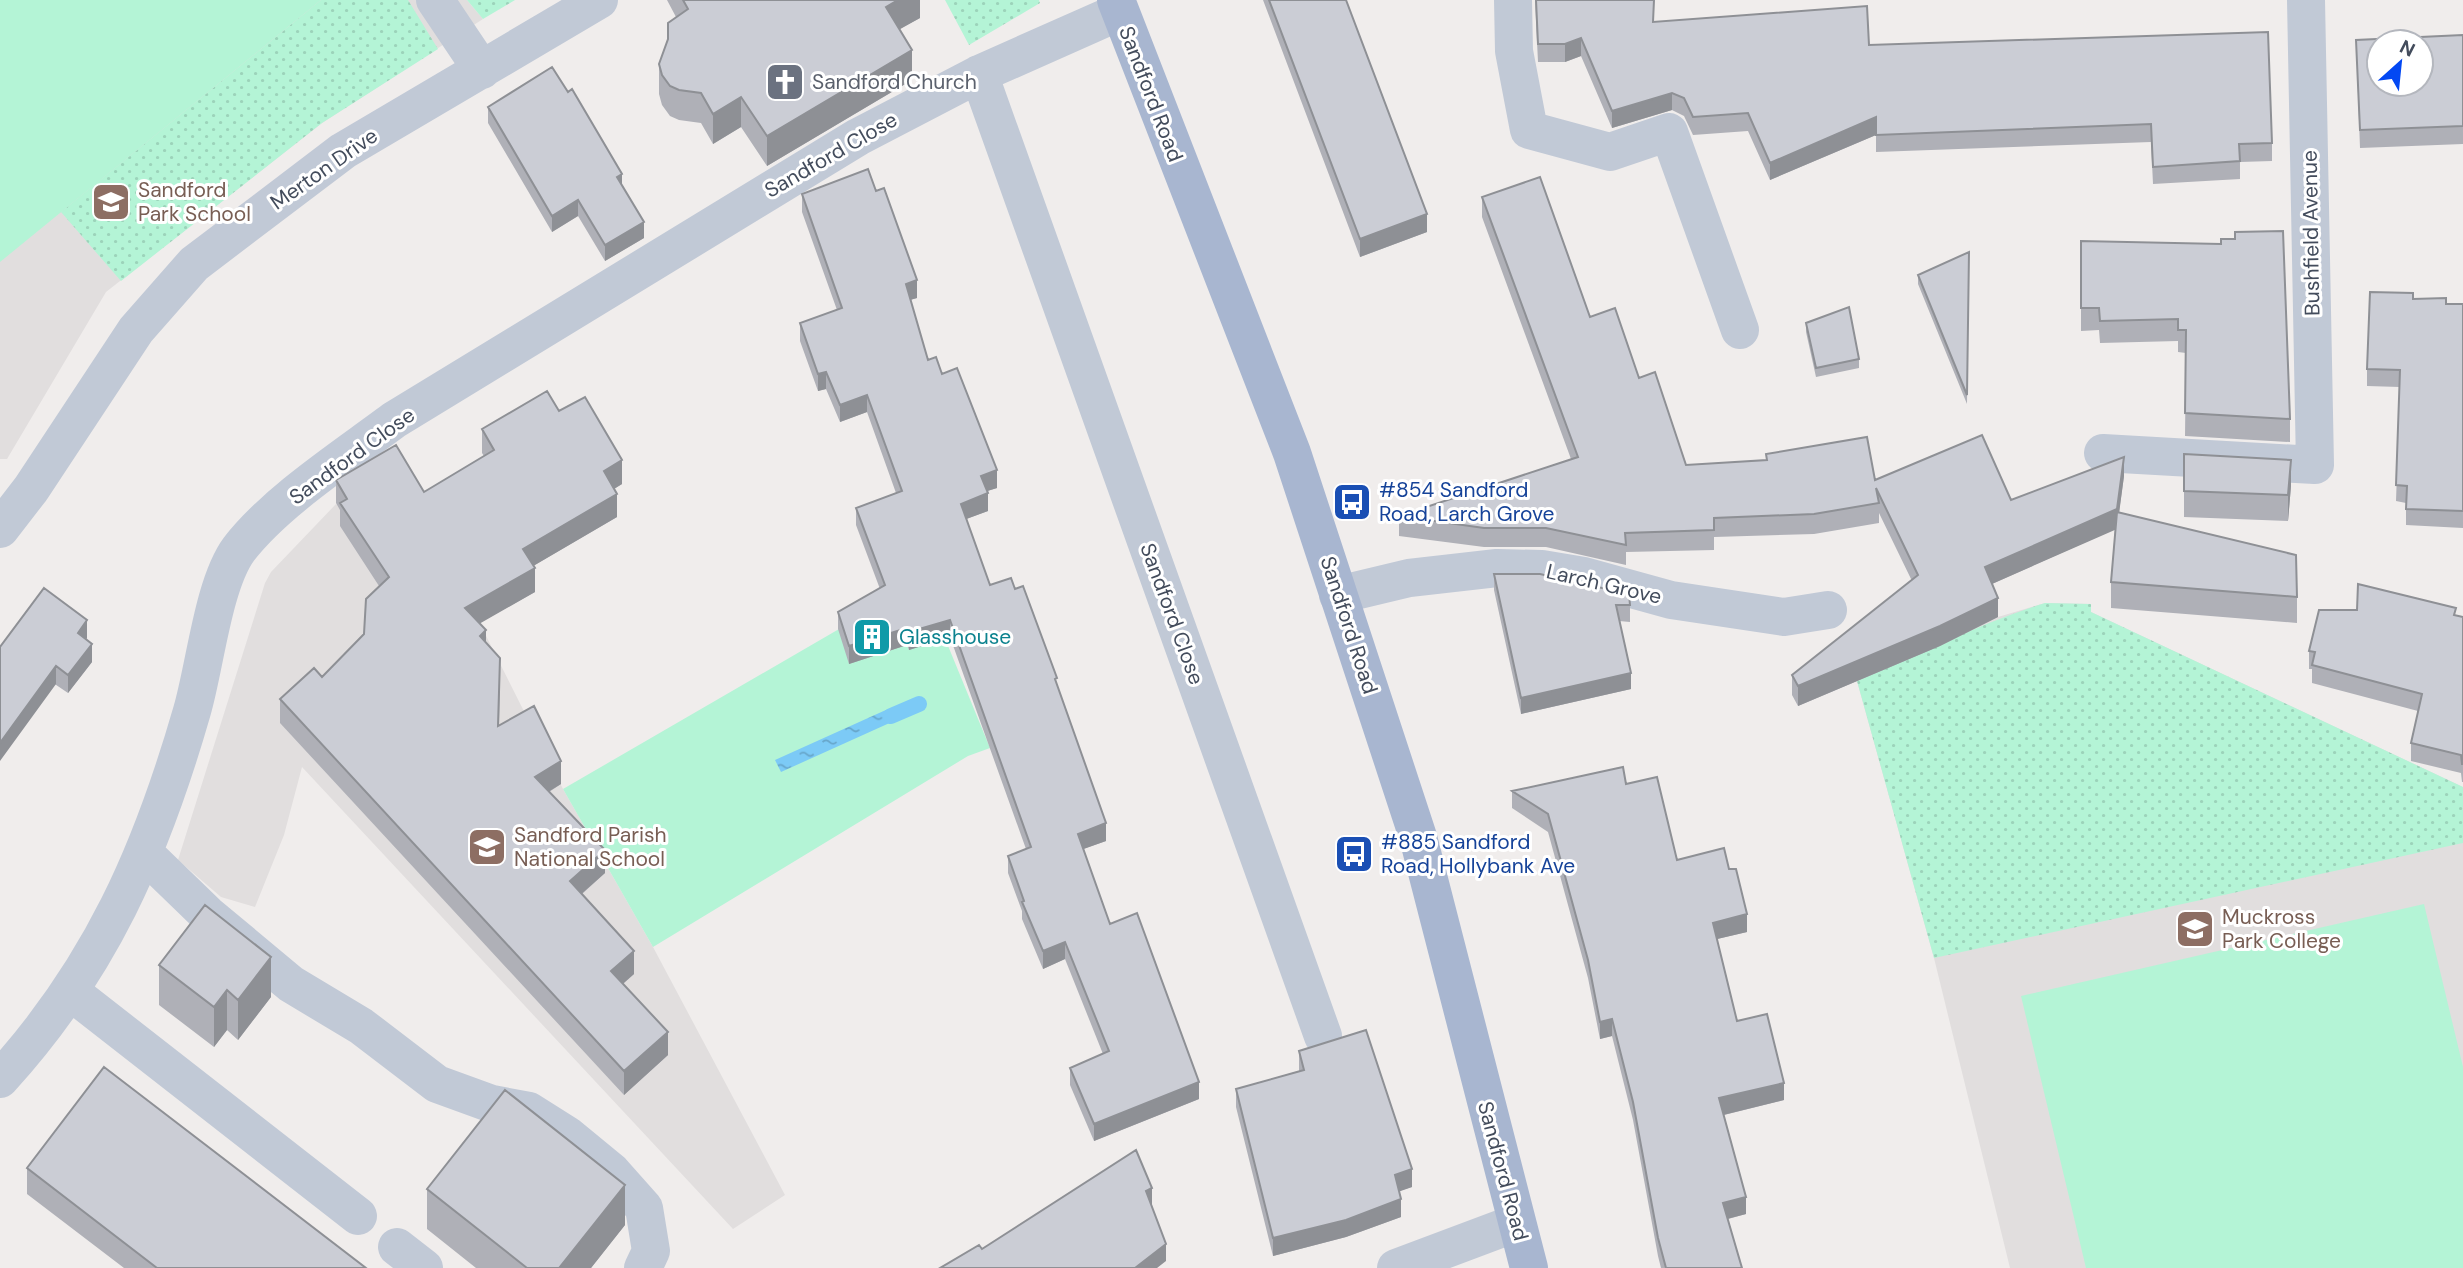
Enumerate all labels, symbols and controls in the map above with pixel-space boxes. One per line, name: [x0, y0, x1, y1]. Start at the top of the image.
street label: Sandford Road: [1112, 22, 1190, 166]
north arrow: [2365, 28, 2435, 98]
text: N: [2396, 34, 2419, 63]
church icon: Sandford Church: [764, 61, 806, 103]
place label: Sandford Church: [812, 68, 977, 96]
street label: Sandford Close: [760, 106, 902, 204]
street label: Merton Drive: [265, 122, 383, 216]
street label: Bushfield Avenue: [2296, 150, 2326, 316]
place label: Sandford Park School: [138, 176, 251, 228]
school or university icon: Sandford Park School: [90, 181, 132, 223]
street label: Sandford Close: [284, 401, 420, 511]
place label: #854 Sandford Road, Larch Grove: [1379, 476, 1555, 528]
bus stop icon: #854 Sandford Road, Larch Grove: [1331, 481, 1373, 523]
street label: Sandford Close: [1133, 539, 1211, 689]
street label: Sandford Road: [1314, 553, 1384, 697]
street label: Larch Grove: [1544, 557, 1664, 611]
building icon: Glasshouse: [851, 616, 893, 658]
place label: Glasshouse: [899, 623, 1011, 651]
place label: Sandford Parish National School: [514, 821, 667, 873]
school or university icon: Sandford Parish National School: [466, 826, 508, 868]
place label: #885 Sandford Road, Hollybank Ave: [1381, 828, 1575, 880]
bus stop icon: #885 Sandford Road, Hollybank Ave: [1333, 833, 1375, 875]
place label: Muckross Park College: [2222, 903, 2341, 955]
school or university icon: Muckross Park College: [2174, 908, 2216, 950]
street label: Sandford Road: [1471, 1098, 1535, 1244]

